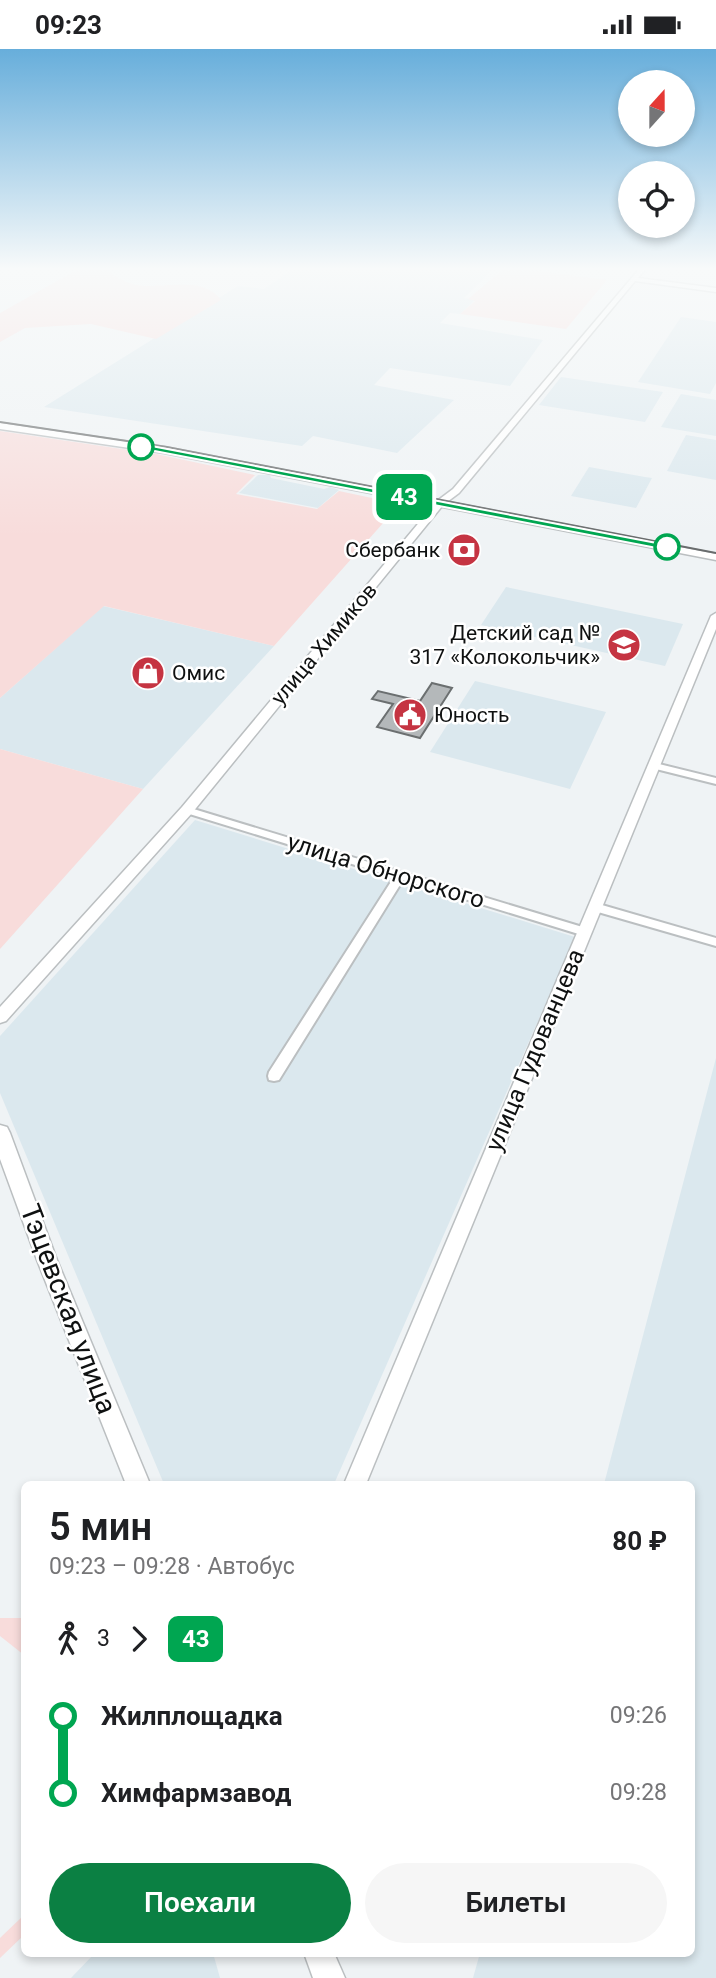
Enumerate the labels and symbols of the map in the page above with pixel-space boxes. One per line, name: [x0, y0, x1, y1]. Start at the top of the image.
north arrow: [618, 70, 695, 147]
unlabelled marker: [128, 434, 154, 460]
line badge: 43: [372, 474, 436, 520]
bank icon: Сбербанк: [445, 531, 483, 569]
unlabelled marker: [654, 534, 680, 560]
place label: Сбербанк: [345, 538, 441, 562]
street label: улица Химиков: [266, 578, 382, 710]
place label: Детский сад № 317 «Колокольчик»: [410, 621, 600, 669]
school or university icon: Детский сад № 317 «Колокольчик»: [605, 626, 643, 664]
shop icon: Омис: [129, 654, 167, 692]
place label: Омис: [172, 661, 225, 685]
public building icon: Юность: [391, 696, 429, 734]
place label: Юность: [434, 703, 509, 727]
street label: улица Обнорского: [284, 828, 488, 914]
street label: улица Гудованцева: [480, 945, 590, 1155]
street label: Тэцевская улица: [13, 1200, 124, 1419]

